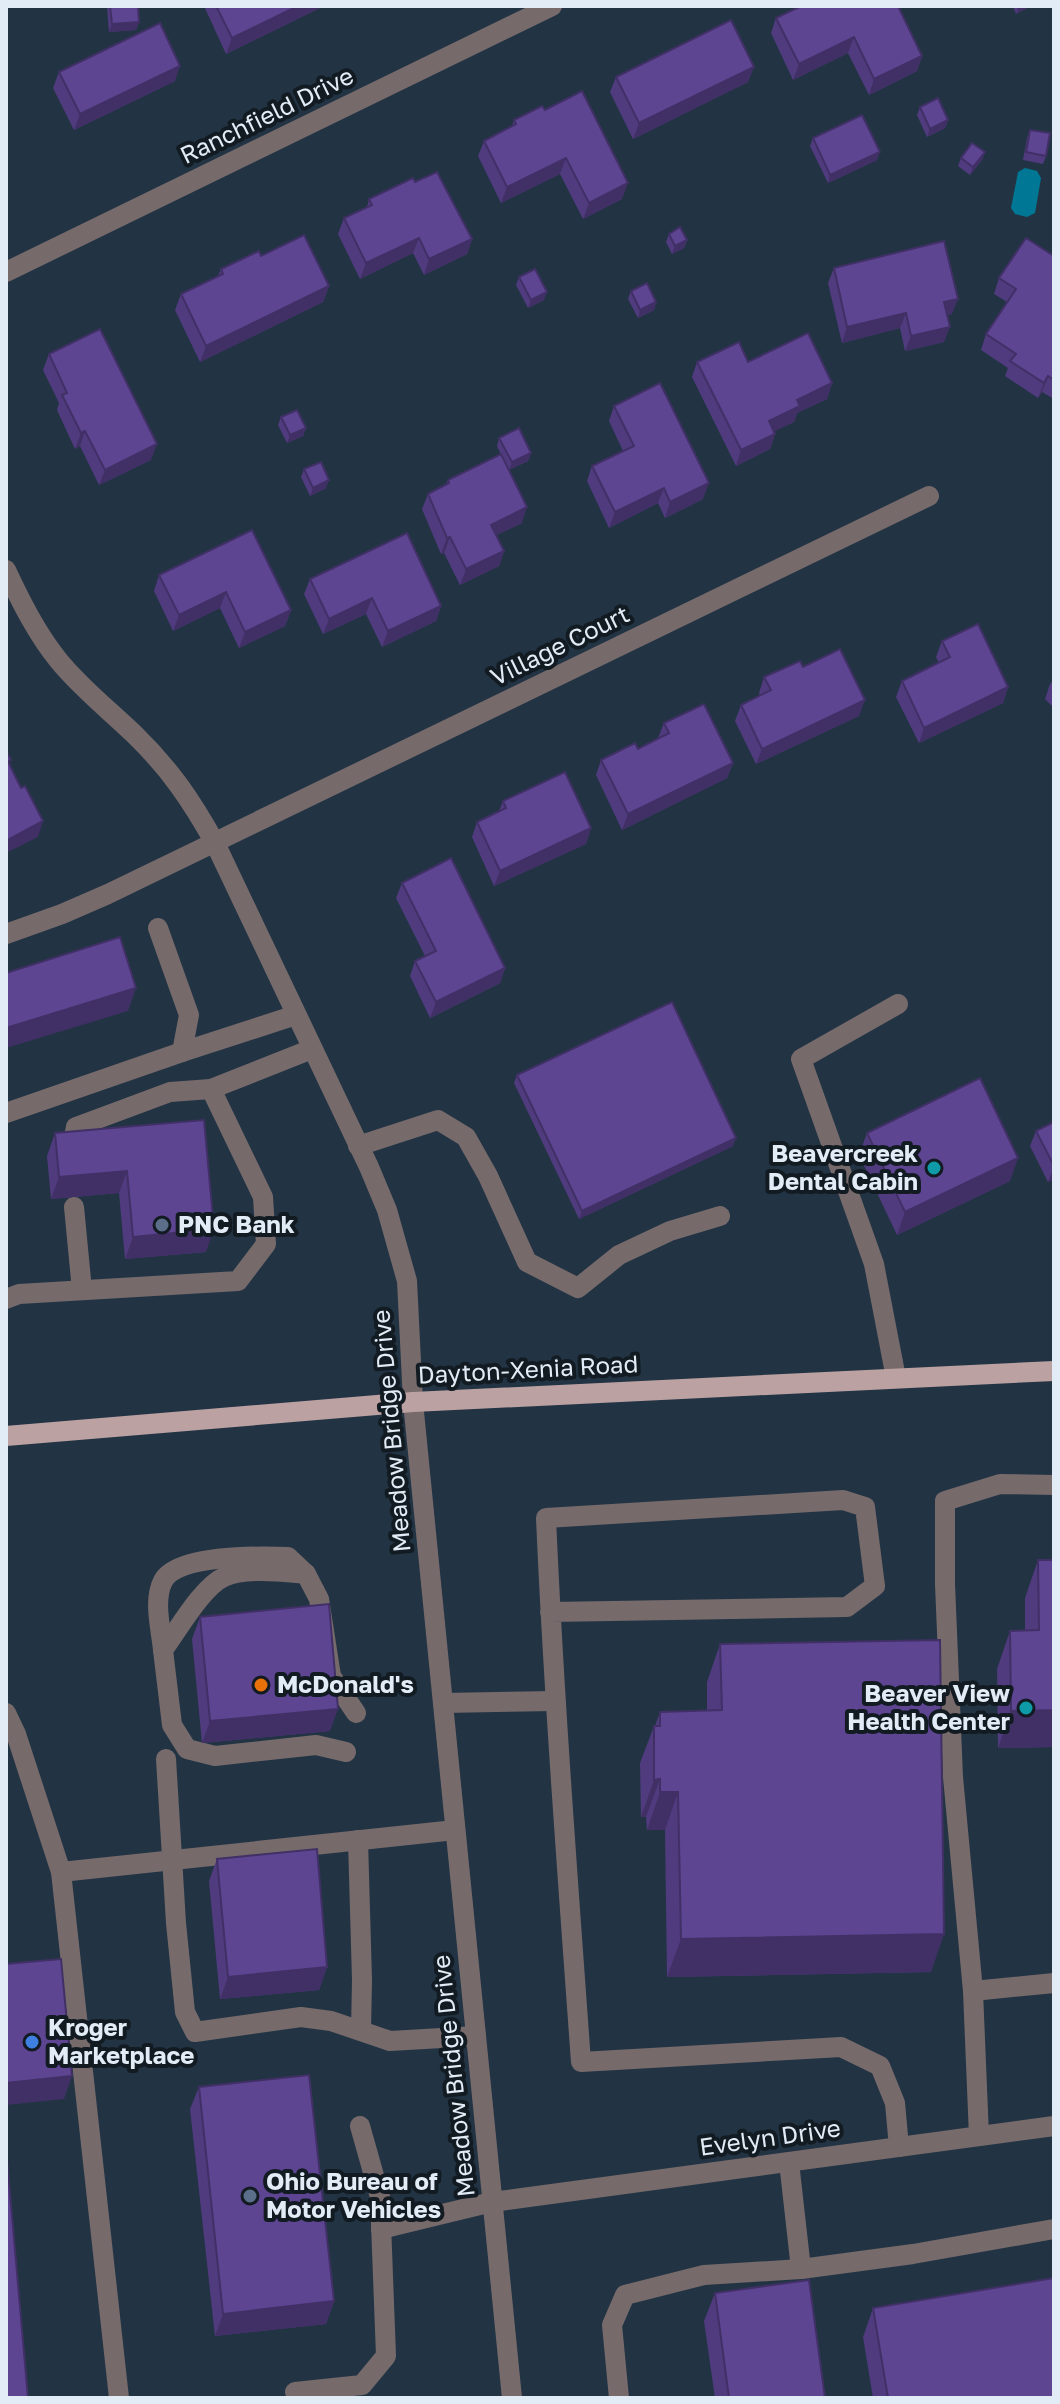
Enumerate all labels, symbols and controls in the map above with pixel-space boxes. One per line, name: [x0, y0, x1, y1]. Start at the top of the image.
street label: Ranchfield Drive: [175, 60, 358, 169]
street label: Village Court: [485, 599, 633, 691]
place label: Beavercreek Dental Cabin: [768, 1138, 918, 1195]
marker: Beavercreek Dental Cabin: [925, 1159, 943, 1177]
place label: PNC Bank: [178, 1209, 295, 1238]
marker: PNC Bank: [153, 1216, 171, 1234]
street label: Meadow Bridge Drive: [365, 1309, 416, 1554]
street label: Dayton-Xenia Road: [417, 1348, 639, 1389]
place label: McDonald's: [277, 1669, 414, 1698]
marker: McDonald's: [252, 1676, 270, 1694]
place label: Beaver View Health Center: [847, 1678, 1010, 1735]
marker: Beaver View Health Center: [1017, 1699, 1035, 1717]
street label: Meadow Bridge Drive: [425, 1954, 480, 2199]
place label: Kroger Marketplace: [48, 2012, 194, 2069]
marker: Kroger Marketplace: [23, 2033, 41, 2051]
street label: Evelyn Drive: [697, 2112, 842, 2161]
place label: Ohio Bureau of Motor Vehicles: [266, 2166, 441, 2223]
marker: Ohio Bureau of Motor Vehicles: [241, 2187, 259, 2205]

